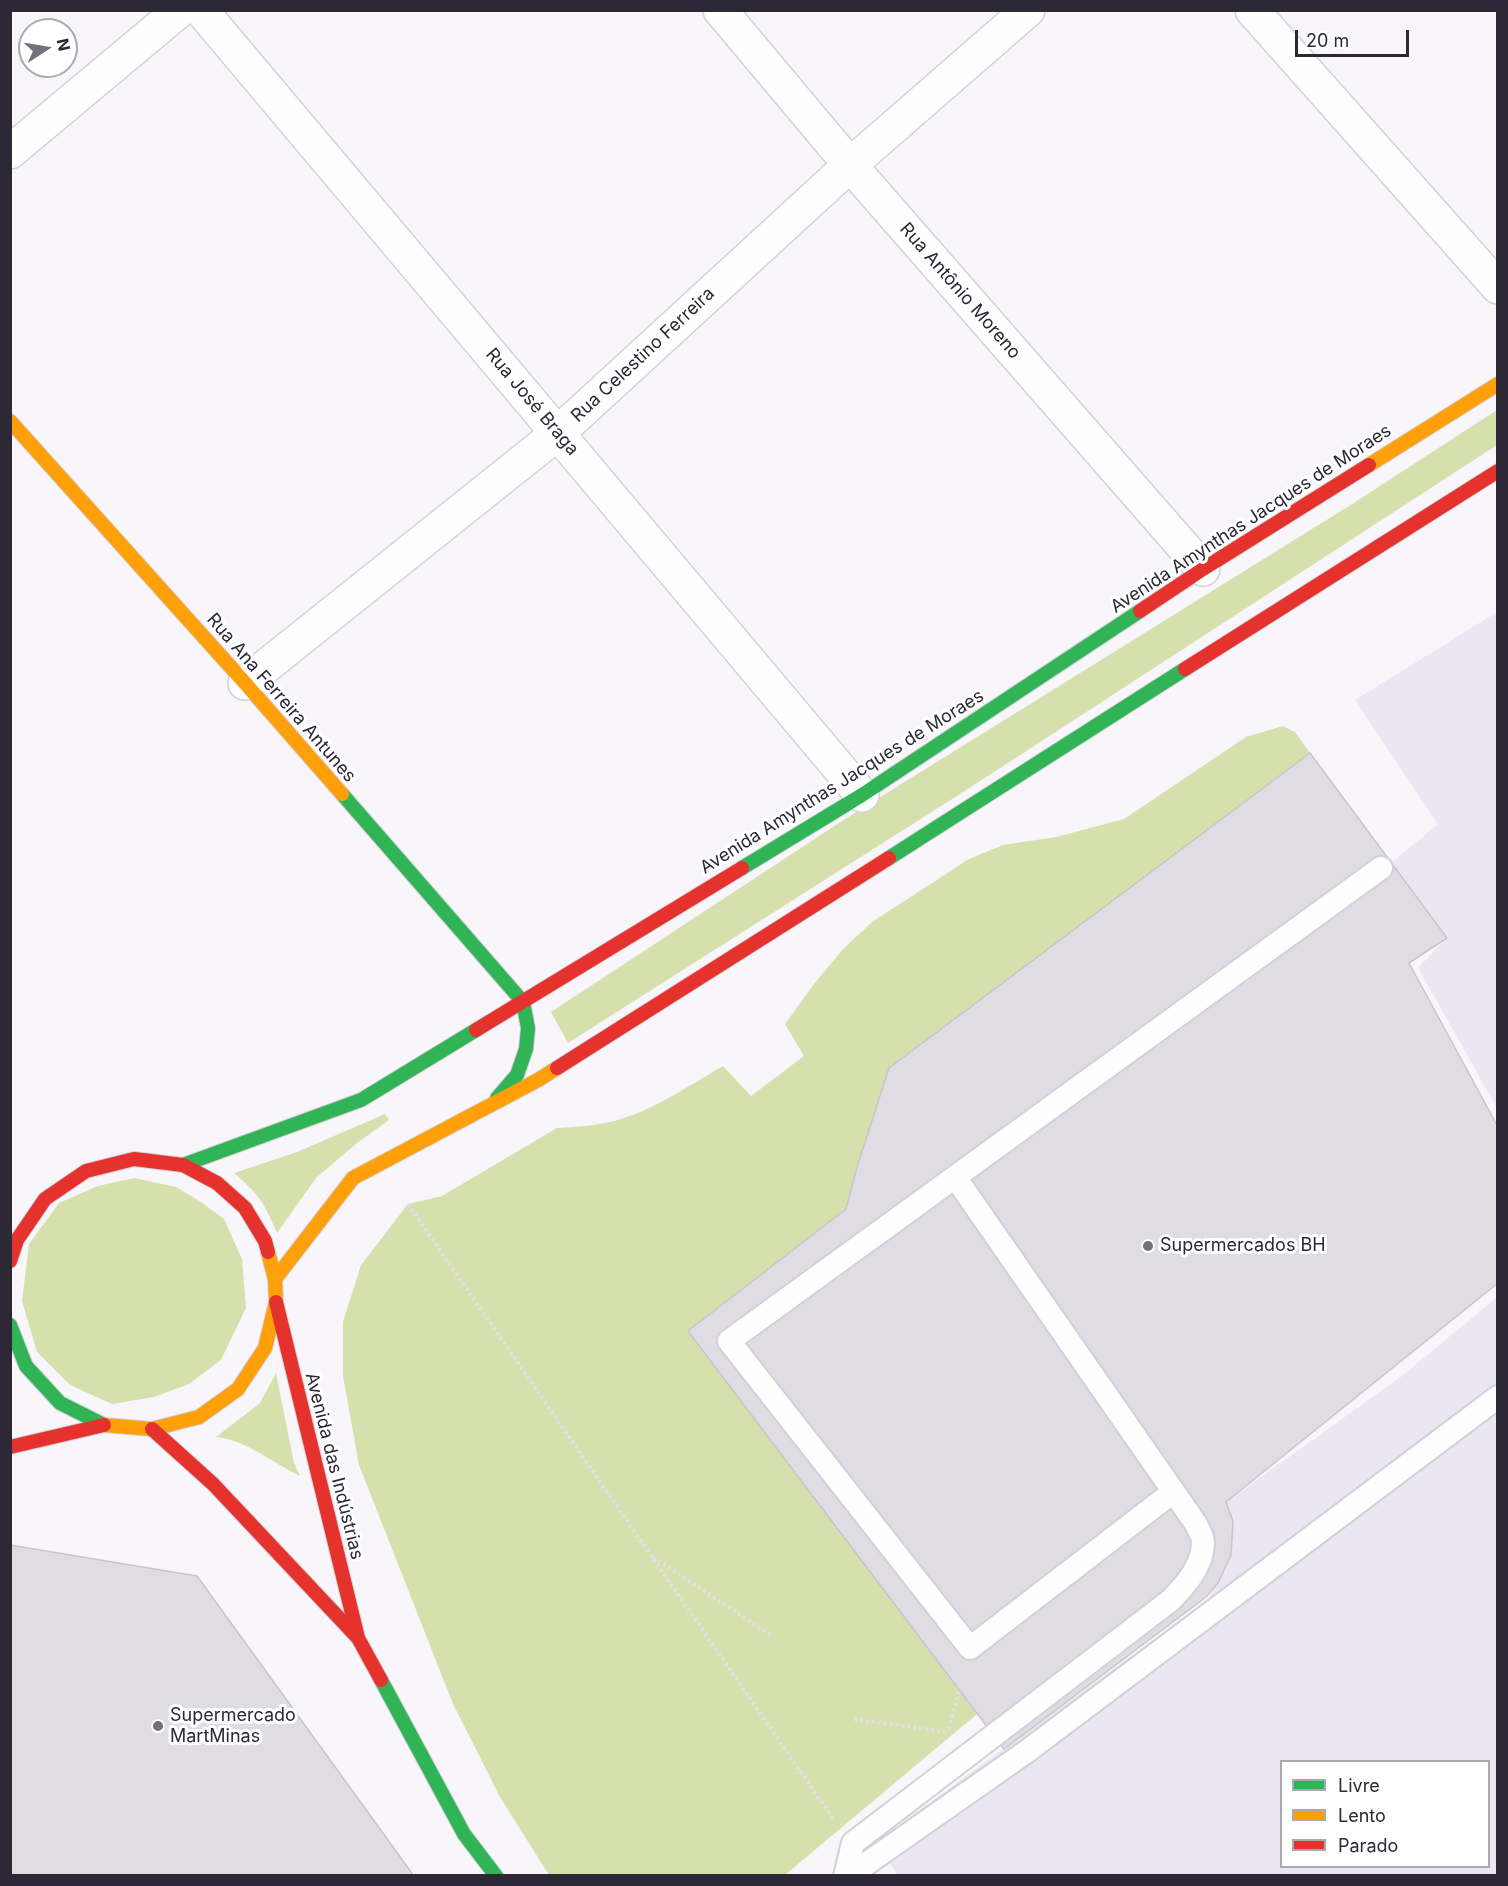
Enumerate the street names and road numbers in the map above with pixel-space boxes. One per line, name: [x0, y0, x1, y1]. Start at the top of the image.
street label: Rua Antônio Moreno: [895, 219, 1025, 363]
street label: Rua Celestino Ferreira: [567, 283, 719, 427]
street label: Rua José Braga: [481, 344, 583, 460]
street label: Avenida Amynthas Jacques de Moraes: [1107, 420, 1395, 618]
street label: Rua Ana Ferreira Antunes: [202, 609, 360, 787]
street label: Avenida Amynthas Jacques de Moraes: [696, 685, 988, 879]
street label: Avenida das Indústrias: [300, 1370, 368, 1562]

